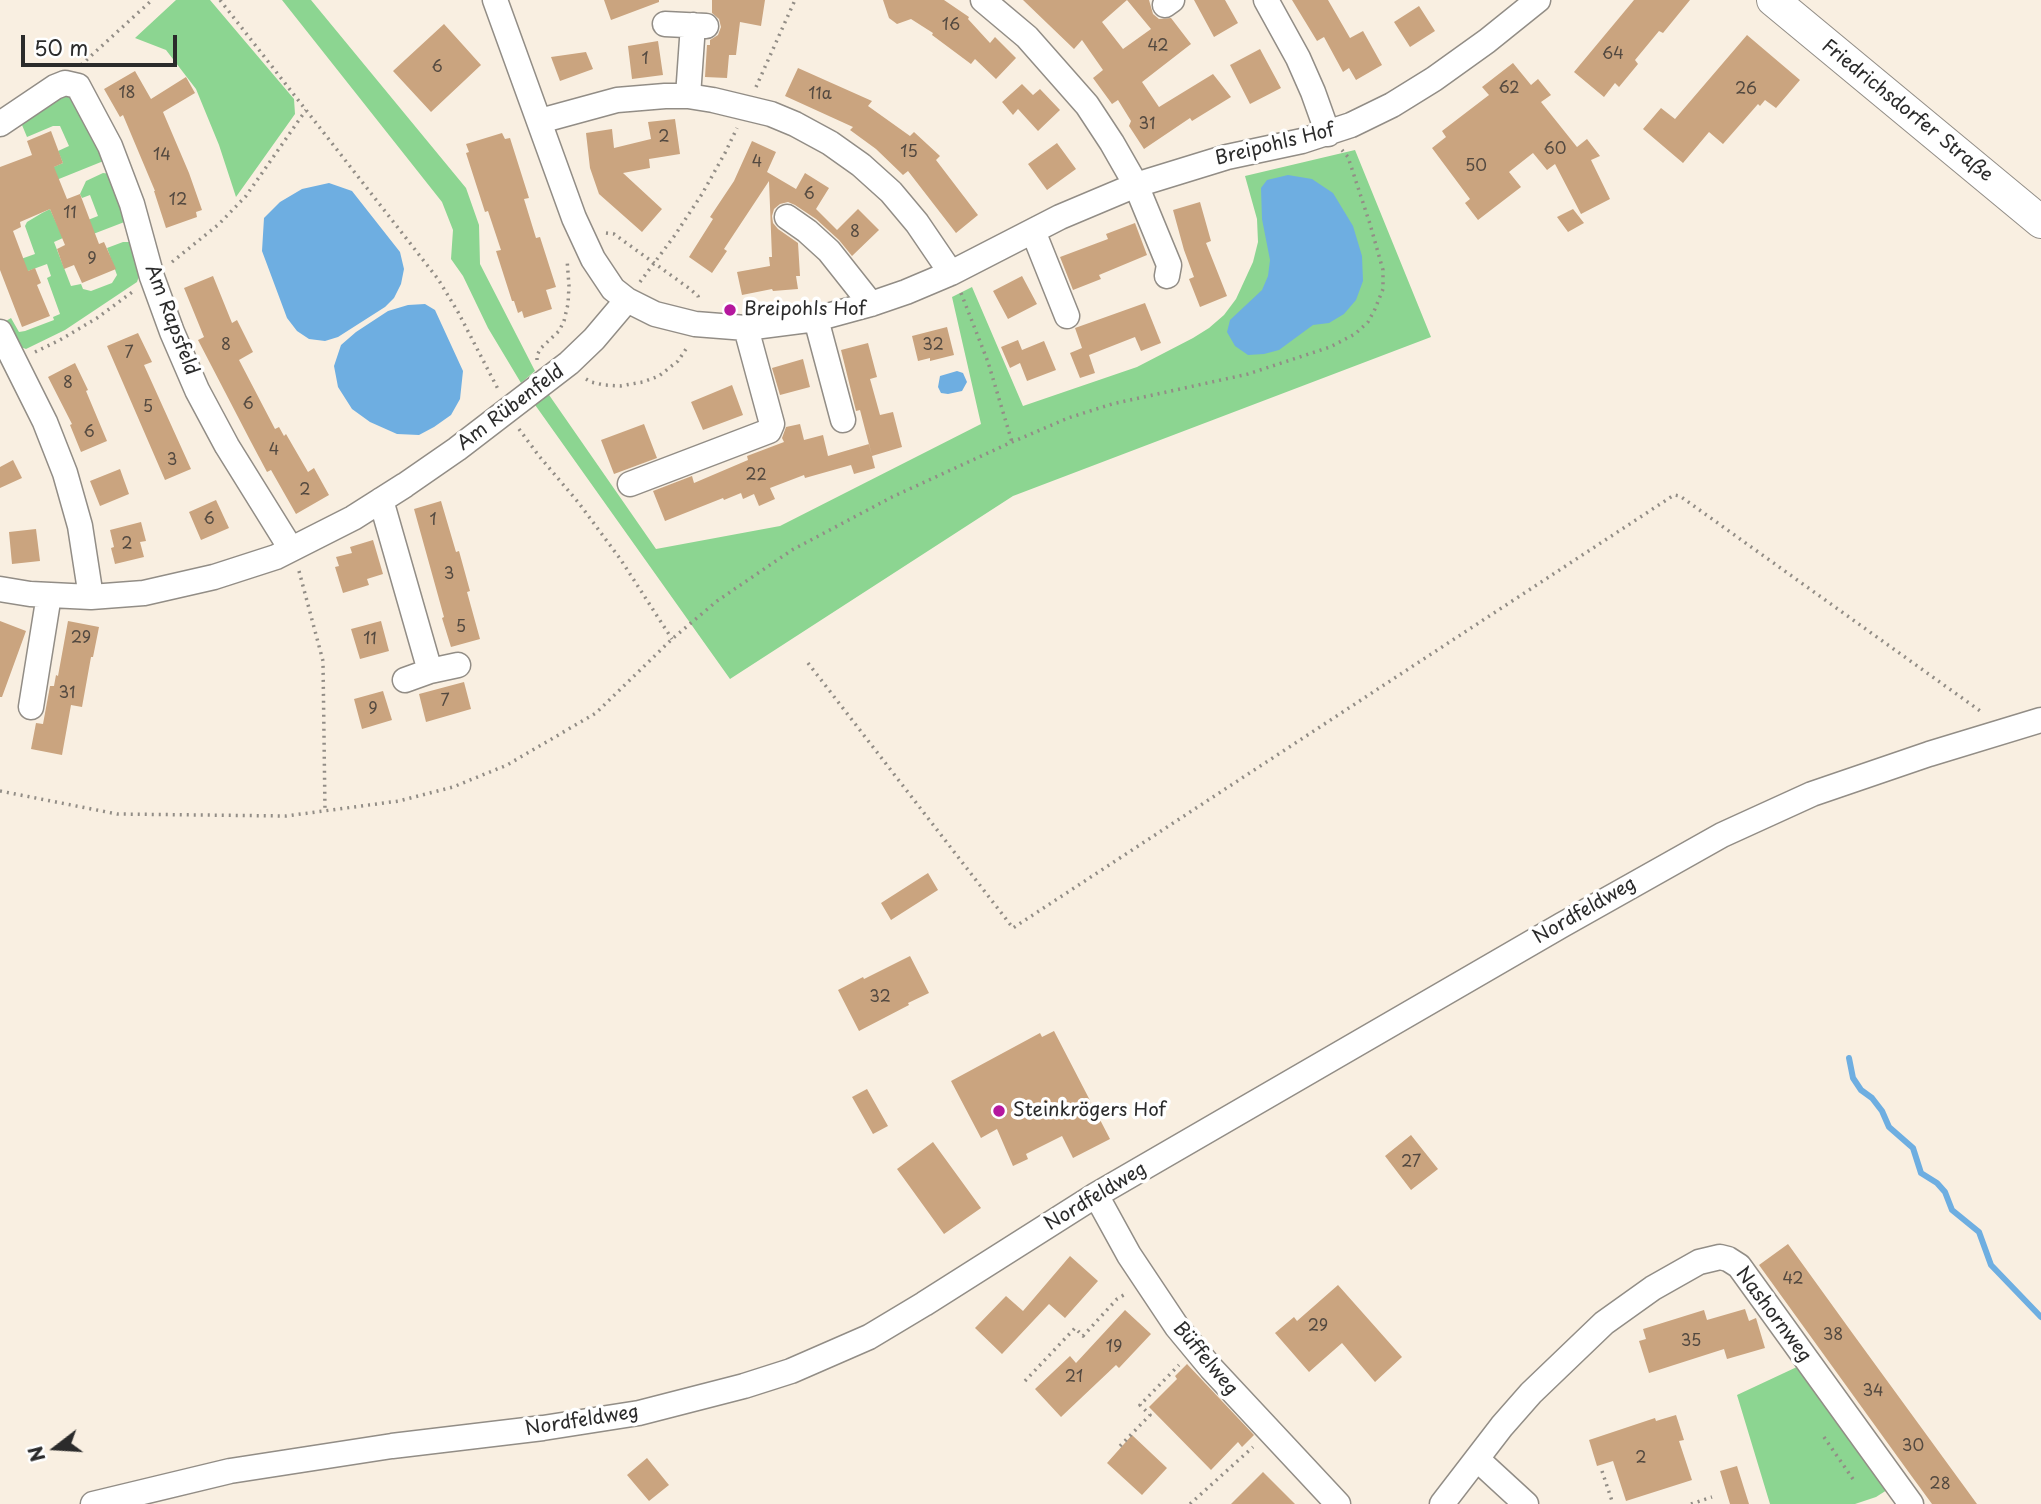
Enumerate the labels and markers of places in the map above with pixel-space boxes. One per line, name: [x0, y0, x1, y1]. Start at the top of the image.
place label: Breipohls Hof: [744, 299, 866, 321]
marker: Breipohls Hof: [722, 302, 738, 318]
place label: Steinkrögers Hof: [1013, 1100, 1166, 1122]
marker: Steinkrögers Hof: [991, 1103, 1007, 1119]

